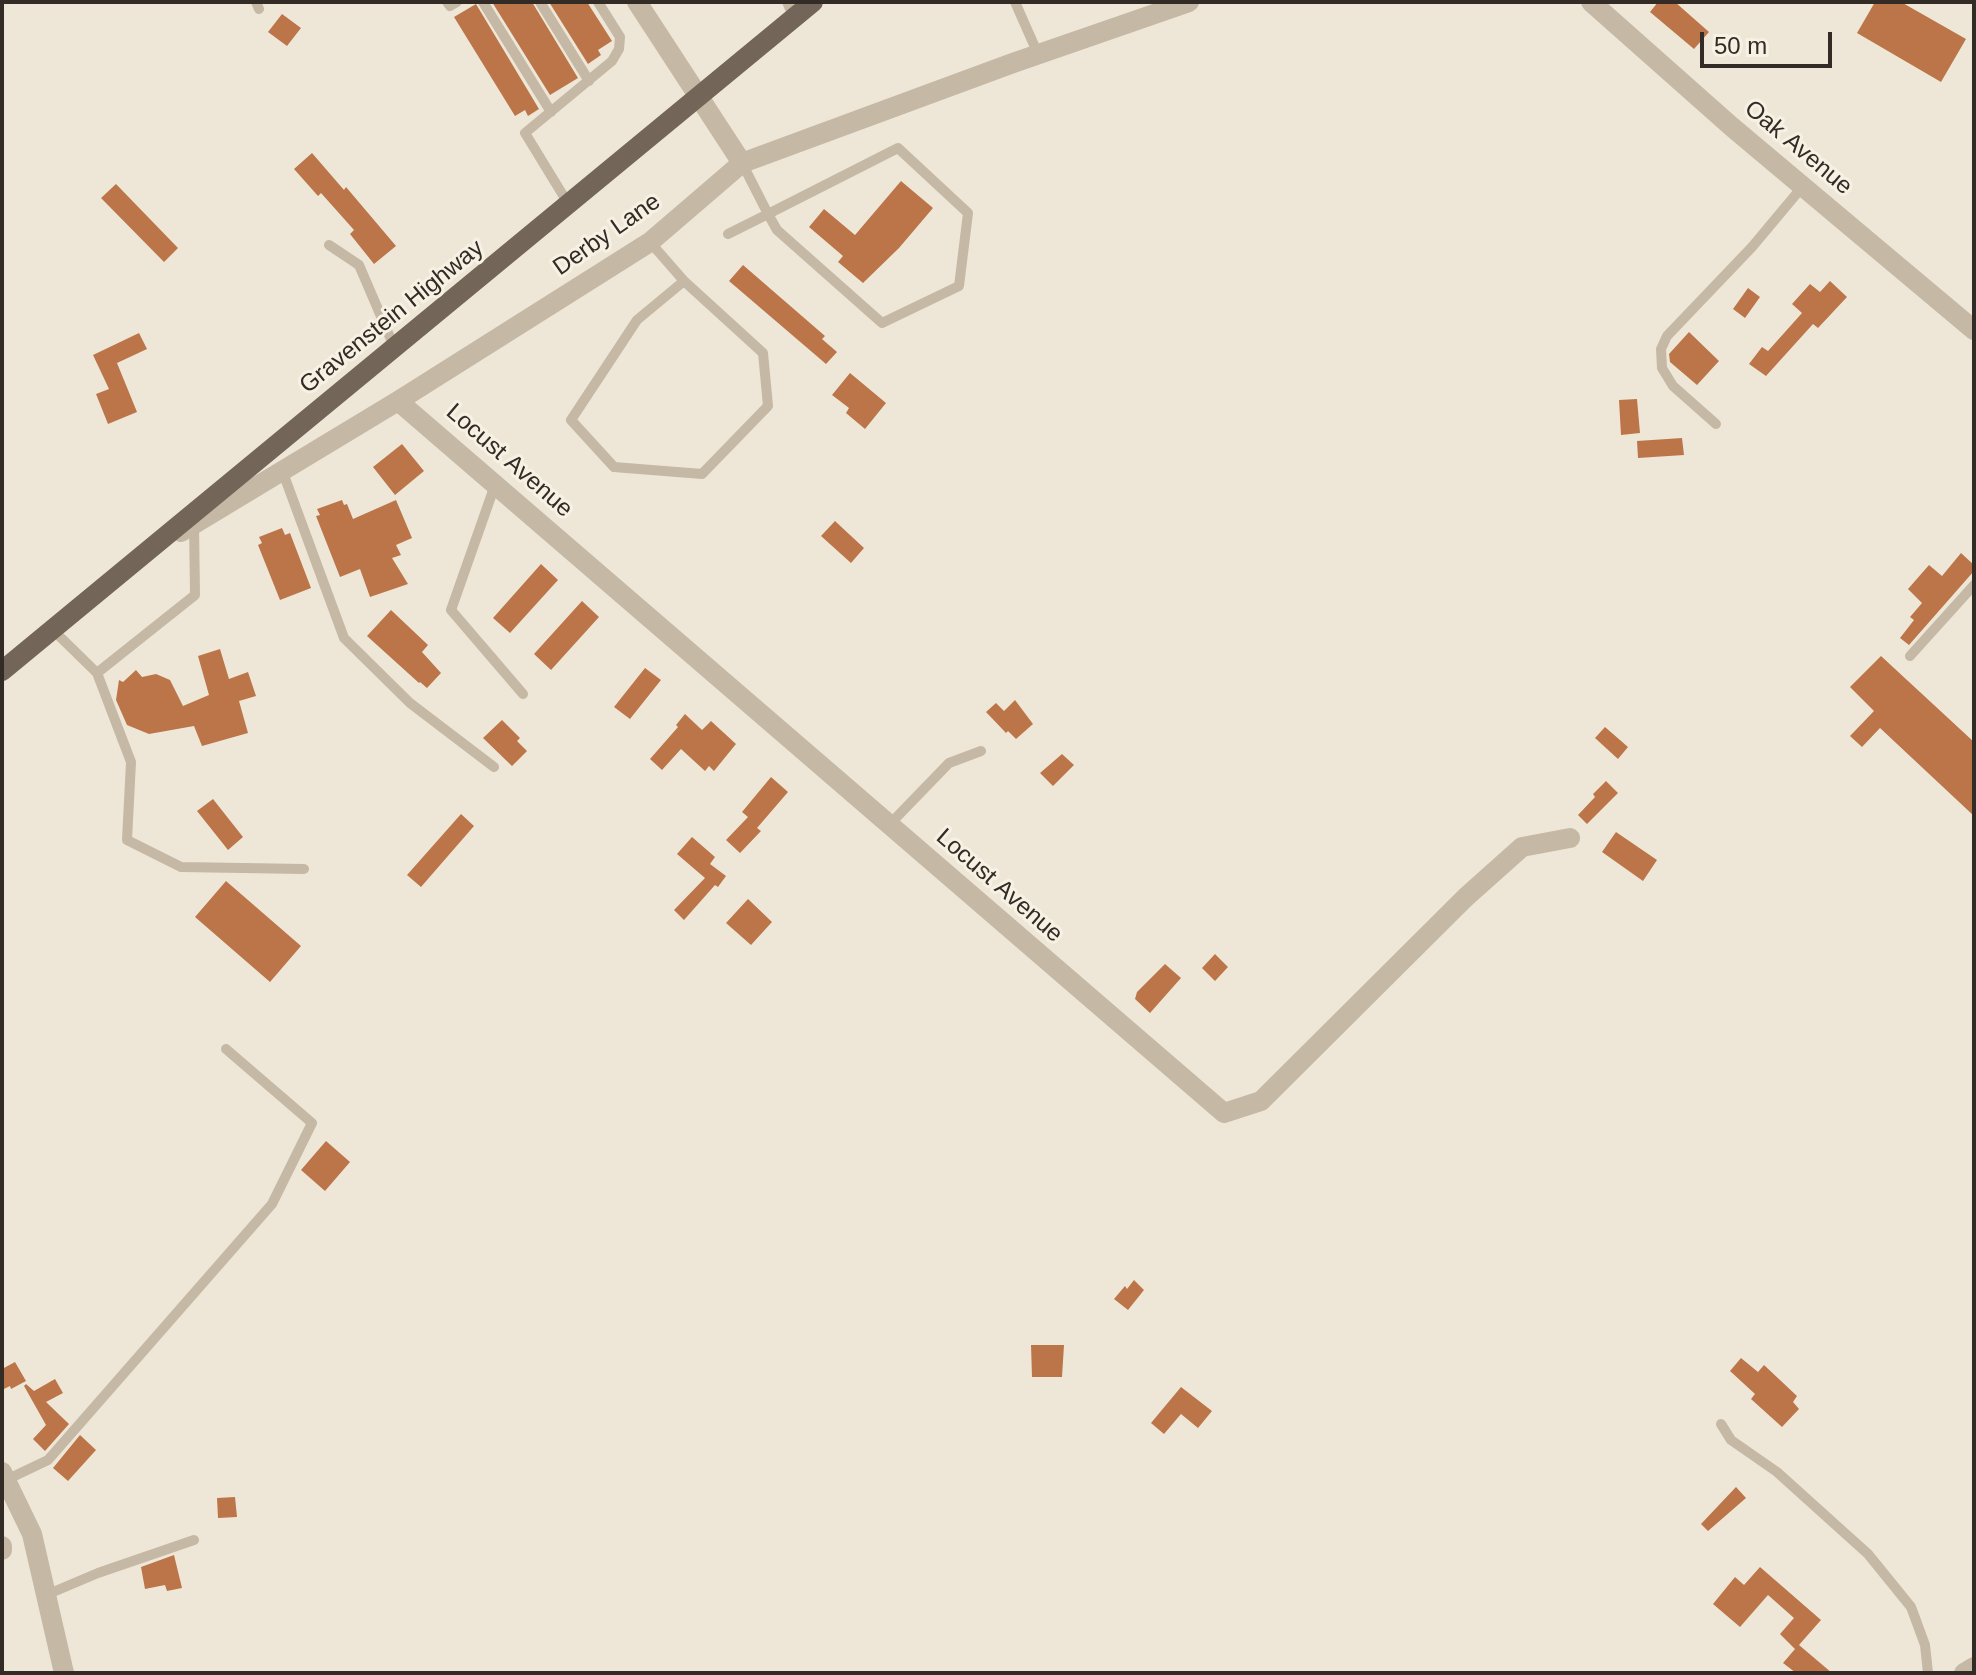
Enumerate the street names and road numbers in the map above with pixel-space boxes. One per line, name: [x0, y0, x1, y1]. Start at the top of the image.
street label: Oak Avenue: [1738, 95, 1858, 201]
street label: Derby Lane: [548, 188, 666, 282]
street label: Gravenstein Highway: [294, 234, 490, 400]
street label: Locust Avenue: [440, 398, 578, 524]
street label: Locust Avenue: [930, 823, 1068, 949]

